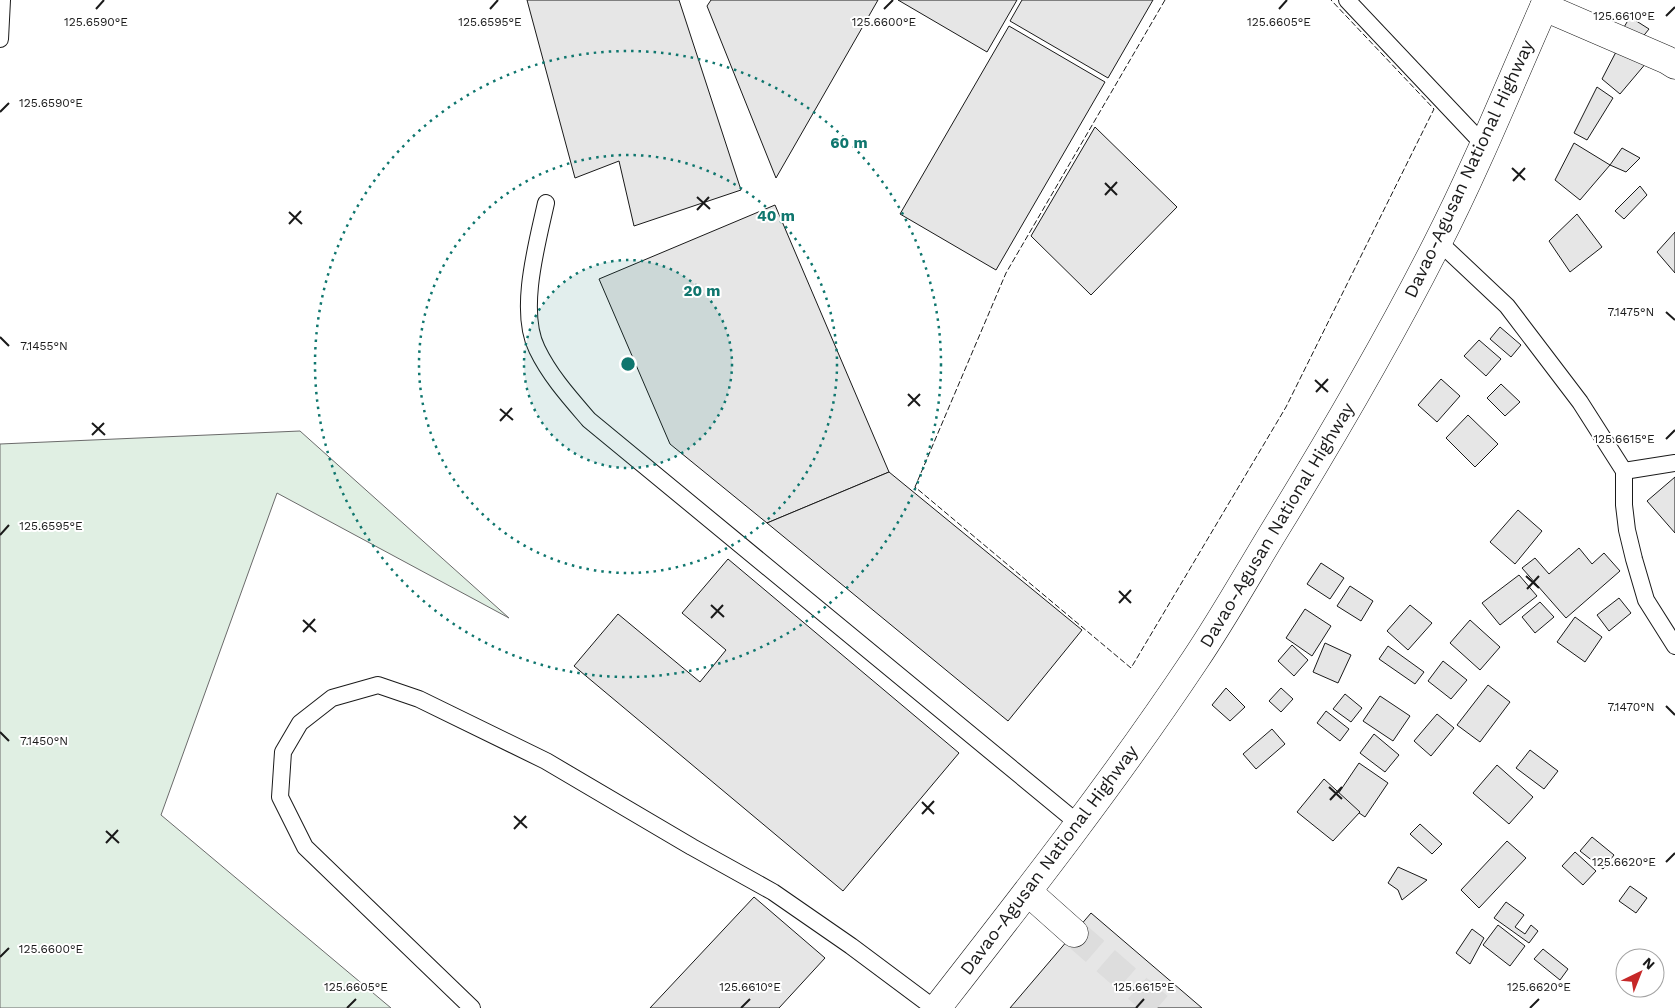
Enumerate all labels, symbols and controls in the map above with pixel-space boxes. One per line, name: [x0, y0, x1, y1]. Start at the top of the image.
text: 125.6610°E: [1593, 9, 1655, 23]
text: 125.6590°E: [64, 15, 128, 29]
text: 125.6595°E: [458, 15, 522, 29]
text: 125.6600°E: [852, 15, 917, 29]
text: 125.6605°E: [1247, 15, 1311, 29]
street label: Davao-Agusan National Highway: [1399, 36, 1538, 301]
text: 125.6590°E: [19, 96, 83, 110]
text: 60 m: [830, 134, 868, 152]
text: 40 m: [757, 207, 795, 225]
text: 20 m: [683, 282, 721, 300]
text: 7.1475°N: [1608, 305, 1654, 319]
text: 7.1455°N: [20, 339, 68, 353]
centre of rings: [619, 355, 637, 373]
street label: Davao-Agusan National Highway: [1195, 398, 1359, 651]
text: 125.6615°E: [1593, 432, 1655, 446]
text: 125.6595°E: [19, 519, 83, 533]
text: 7.1470°N: [1607, 700, 1655, 714]
text: 7.1450°N: [20, 734, 68, 748]
street label: Davao-Agusan National Highway: [955, 740, 1142, 979]
text: 125.6620°E: [1592, 855, 1656, 869]
text: 125.6600°E: [19, 942, 84, 956]
north arrow: [1615, 948, 1665, 998]
text: N: [1640, 954, 1658, 973]
text: 125.6605°E: [324, 980, 388, 994]
text: 125.6610°E: [719, 980, 781, 994]
text: 125.6615°E: [1113, 980, 1175, 994]
text: 125.6620°E: [1507, 980, 1571, 994]

